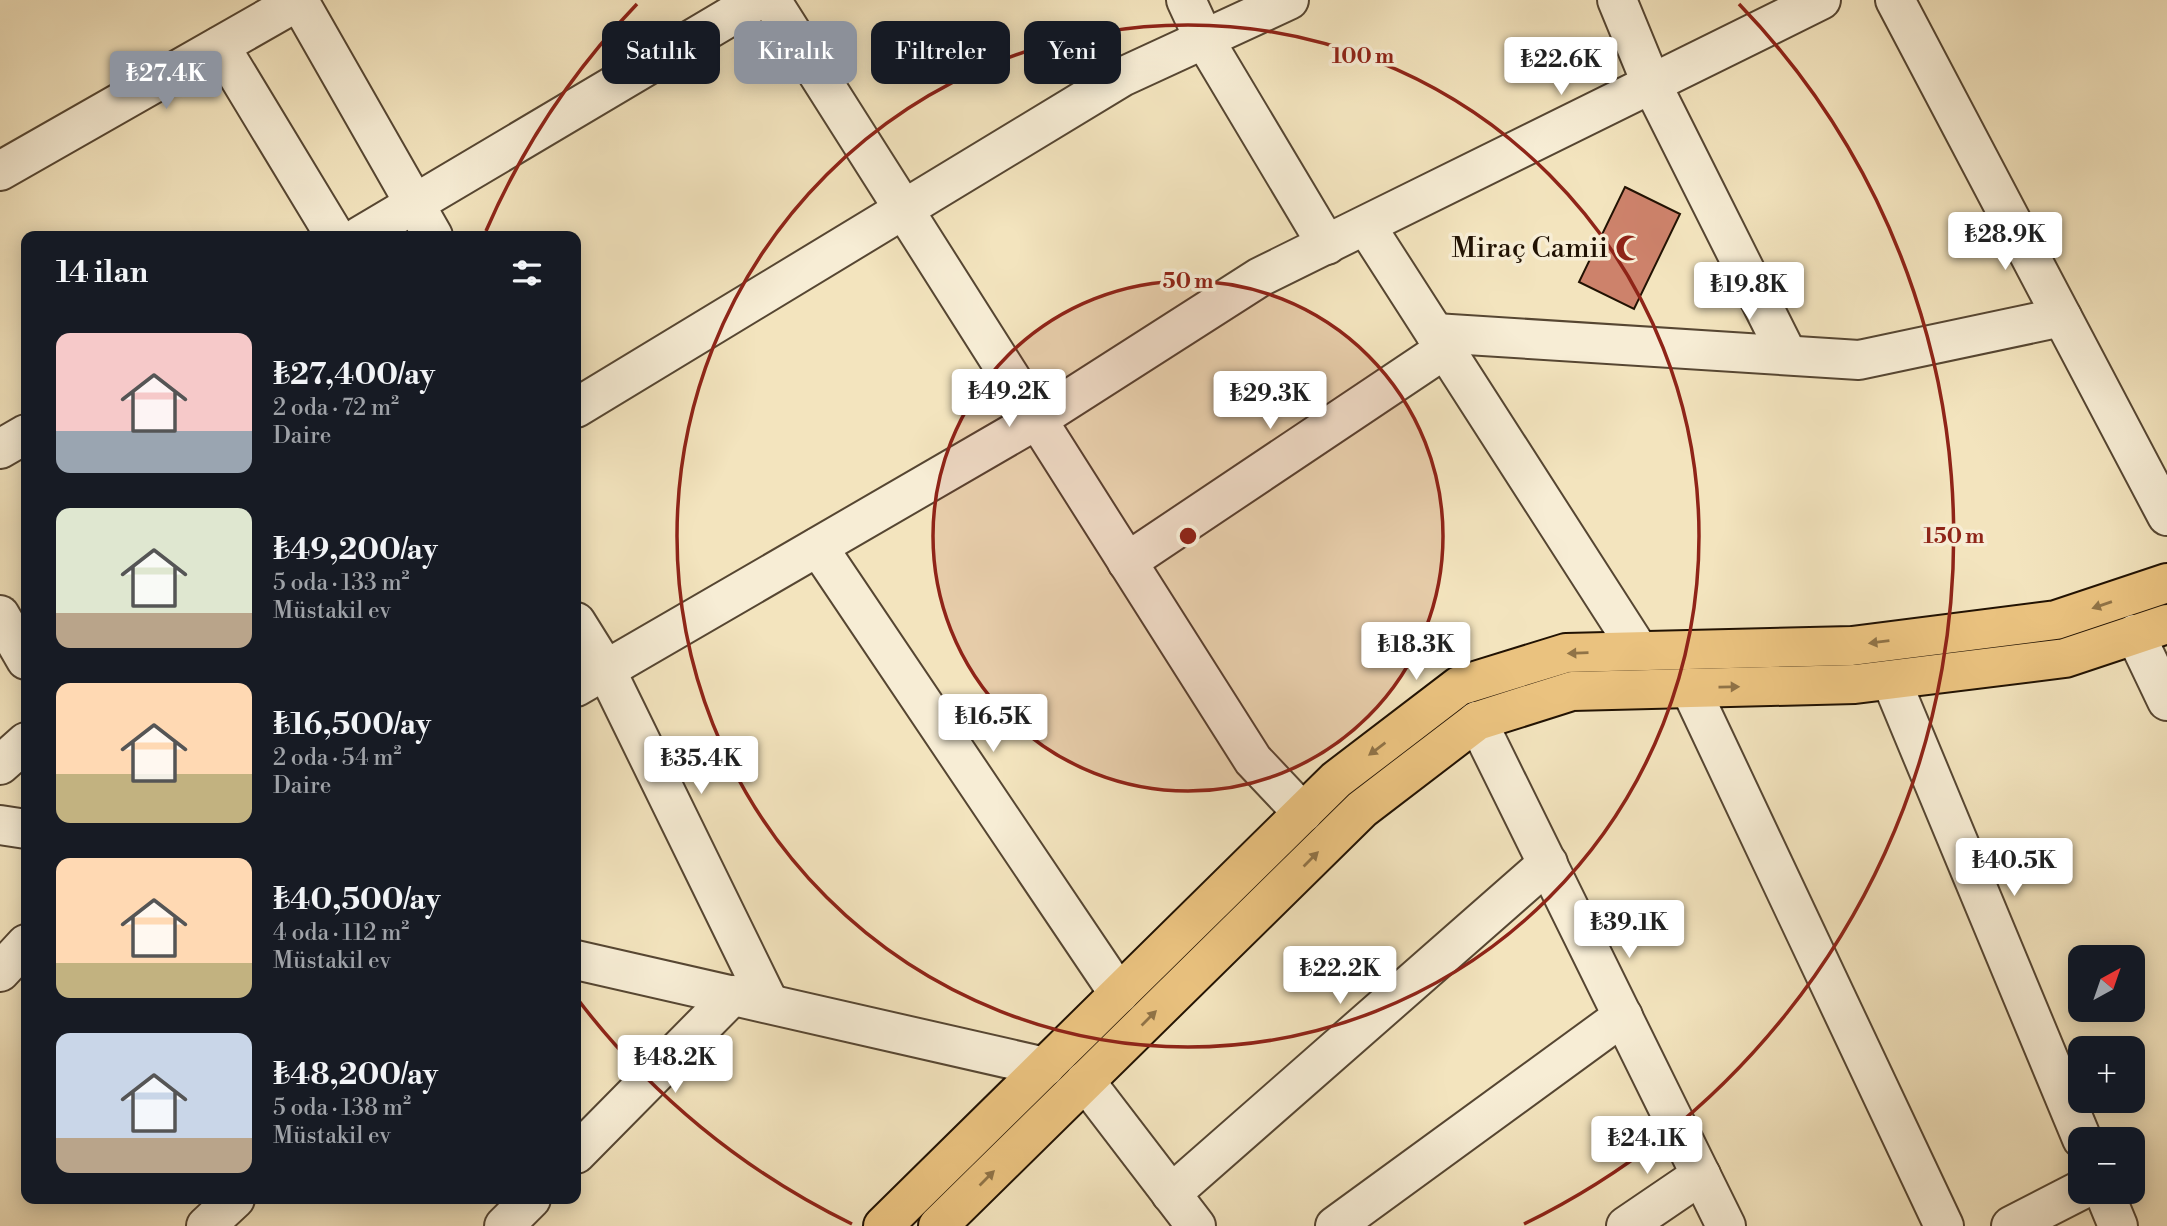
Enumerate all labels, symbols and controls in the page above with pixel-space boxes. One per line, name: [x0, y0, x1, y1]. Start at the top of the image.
chip: Satılık: [602, 21, 720, 84]
chip: Kiralık: [734, 21, 857, 84]
chip: Filtreler: [871, 21, 1010, 84]
chip: Yeni: [1024, 21, 1121, 84]
pin: ₺22.6K: [1504, 38, 1618, 97]
text: 100 m: [1332, 44, 1394, 70]
text: ₺22.6K: [1520, 46, 1602, 74]
pin: ₺27.4K: [109, 52, 223, 111]
text: ₺27.4K: [126, 60, 206, 88]
pin: ₺28.9K: [1948, 212, 2062, 272]
text: ₺28.9K: [1964, 221, 2046, 249]
place label: Miraç Camii: [1452, 231, 1608, 266]
mosque icon: Miraç Camii: [1614, 233, 1644, 263]
text: 14 ilan: [56, 254, 148, 292]
icon: filters: [508, 254, 546, 292]
pin: ₺19.8K: [1692, 262, 1806, 322]
text: 50 m: [1163, 269, 1213, 295]
text: ₺19.8K: [1710, 271, 1788, 299]
text: ₺27,400/ay: [273, 356, 435, 394]
icon: home: [112, 361, 196, 445]
pin: ₺49.2K: [952, 370, 1066, 429]
pin: ₺29.3K: [1213, 372, 1327, 431]
text: ₺49.2K: [968, 378, 1050, 406]
text: ₺29.3K: [1230, 380, 1310, 408]
text: 2 oda · 72 m²: [273, 394, 399, 422]
text: Daire: [273, 422, 331, 450]
centre of rings: [1176, 524, 1200, 548]
text: 150 m: [1924, 524, 1984, 550]
text: ₺49,200/ay: [273, 531, 438, 569]
icon: home: [112, 536, 196, 620]
text: 5 oda · 133 m²: [273, 569, 410, 597]
text: Müstakil ev: [273, 597, 391, 625]
one-way arrow: [2092, 600, 2113, 610]
pin: ₺18.3K: [1359, 622, 1473, 682]
text: ₺18.3K: [1377, 631, 1455, 659]
one-way arrow: [1868, 637, 1890, 648]
one-way arrow: [1567, 647, 1589, 658]
one-way arrow: [1718, 682, 1740, 693]
pin: ₺16.5K: [936, 694, 1050, 754]
text: ₺16.5K: [954, 703, 1032, 731]
text: ₺16,500/ay: [273, 706, 431, 744]
icon: home: [112, 711, 196, 795]
pin: ₺35.4K: [644, 736, 758, 796]
one-way arrow: [1368, 742, 1386, 756]
text: 2 oda · 54 m²: [273, 744, 402, 772]
text: ₺35.4K: [660, 745, 742, 773]
text: Daire: [273, 772, 331, 800]
pin: ₺40.5K: [1957, 838, 2071, 898]
text: ₺40.5K: [1972, 847, 2056, 875]
one-way arrow: [1303, 850, 1320, 867]
text: ₺40,500/ay: [273, 881, 441, 919]
icon: home: [112, 886, 196, 970]
pin: ₺39.1K: [1572, 900, 1686, 960]
text: ₺39.1K: [1590, 909, 1668, 937]
text: 4 oda · 112 m²: [273, 919, 409, 947]
north arrow: [2068, 945, 2146, 1022]
map controls: [2068, 945, 2145, 1204]
pin: ₺22.2K: [1283, 946, 1397, 1006]
text: Müstakil ev: [273, 947, 391, 975]
text: ₺22.2K: [1299, 955, 1381, 983]
one-way arrow: [1140, 1011, 1157, 1027]
pin: ₺48.2K: [618, 1036, 732, 1095]
button: +: [2068, 1036, 2145, 1113]
text: ₺48.2K: [634, 1044, 716, 1072]
text: ₺48,200/ay: [273, 1056, 438, 1094]
icon: home: [112, 1061, 196, 1145]
text: 5 oda · 138 m²: [273, 1094, 411, 1122]
pin: ₺24.1K: [1590, 1116, 1704, 1176]
text: Müstakil ev: [273, 1122, 391, 1150]
text: ₺24.1K: [1607, 1125, 1687, 1153]
button: −: [2068, 1127, 2145, 1204]
one-way arrow: [978, 1171, 995, 1187]

